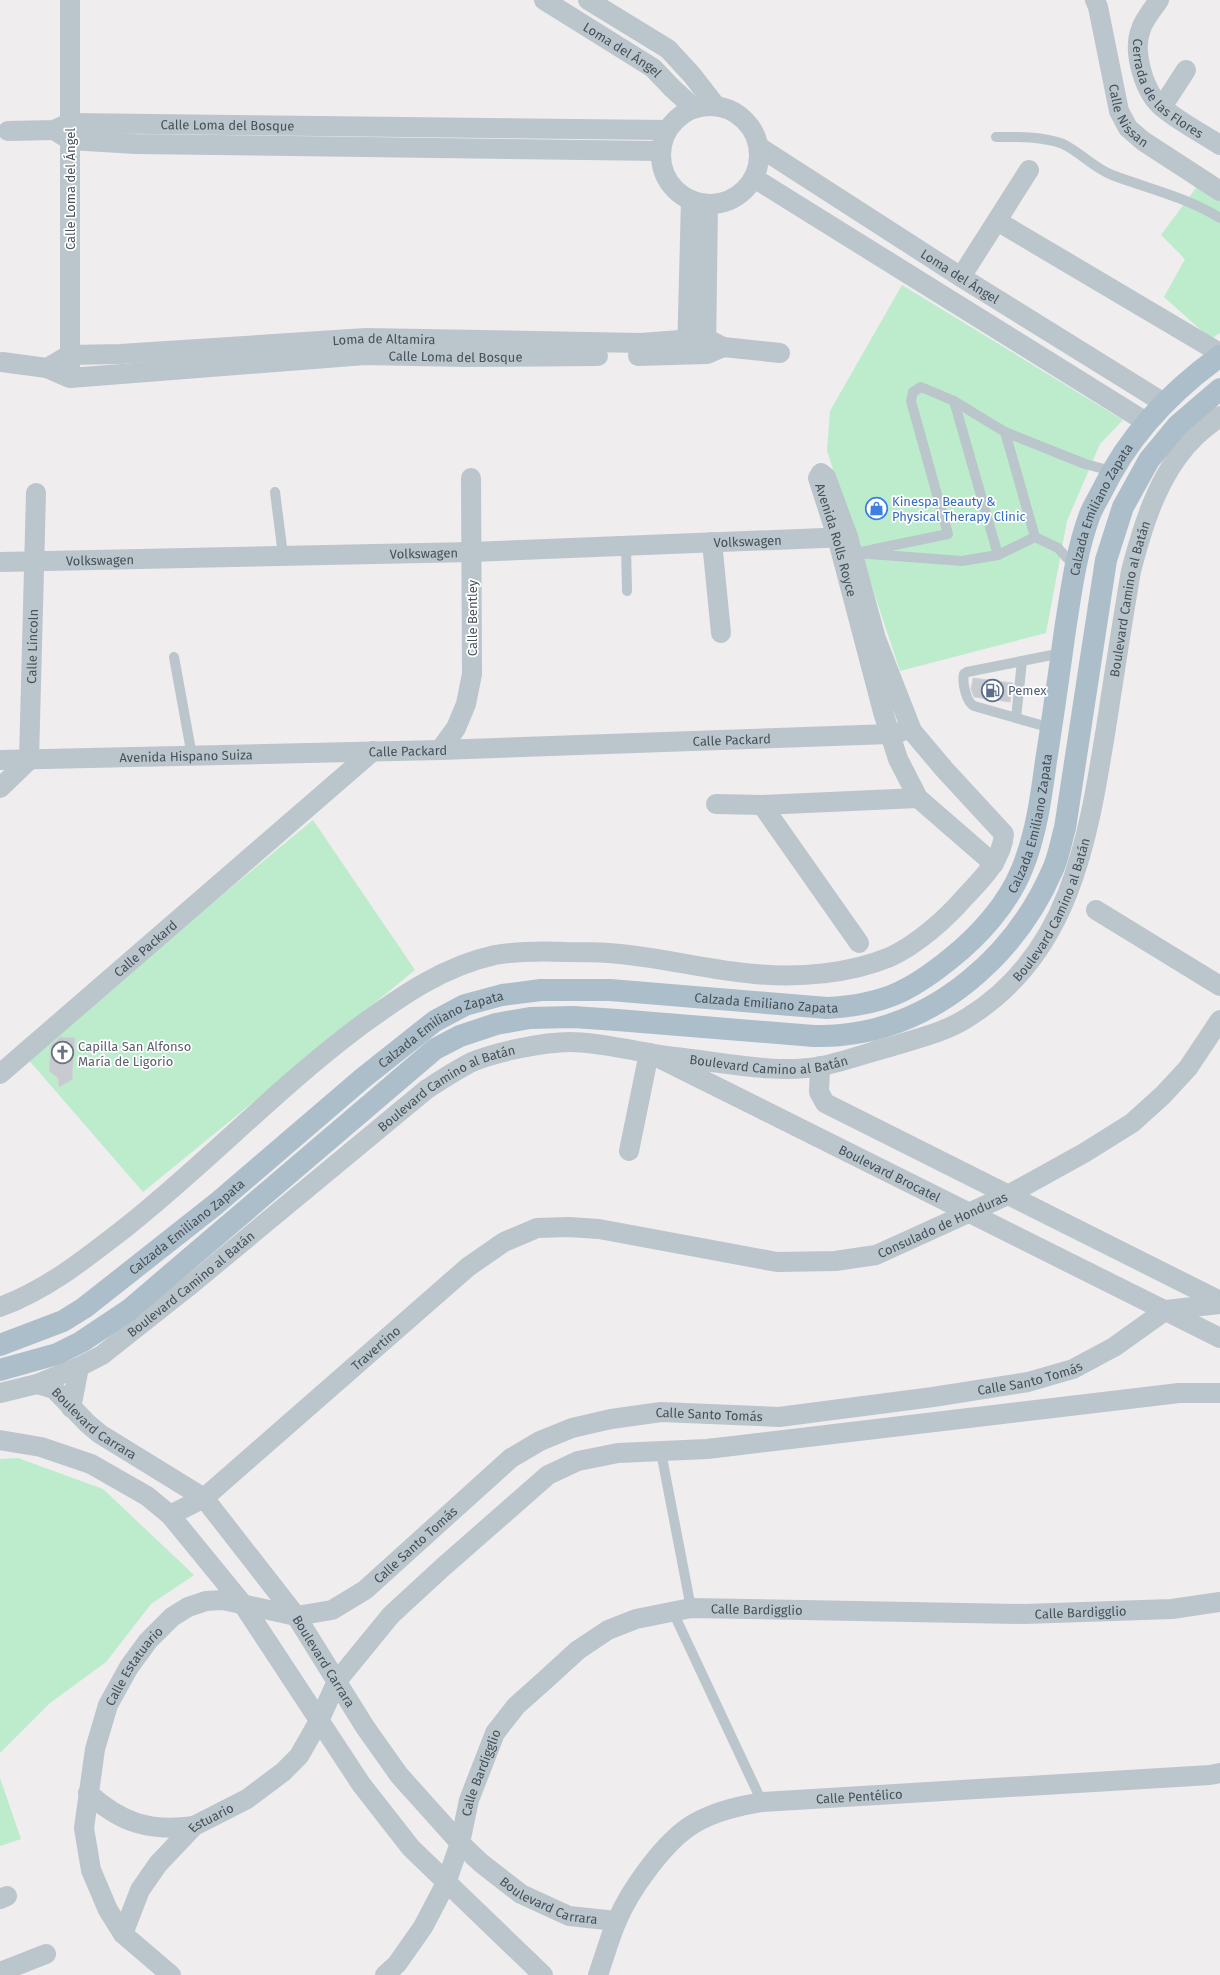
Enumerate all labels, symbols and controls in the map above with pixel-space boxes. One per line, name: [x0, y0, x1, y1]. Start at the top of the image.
street label: Loma del Ángel: [580, 19, 665, 81]
street label: Cerrada de las Flores: [1130, 38, 1206, 141]
street label: Calle Nissan: [1106, 83, 1151, 150]
street label: Calle Loma del Bosque: [161, 117, 295, 134]
street label: Calle Loma del Ángel: [63, 128, 78, 250]
street label: Loma del Ángel: [918, 246, 1002, 307]
street label: Loma de Altamira: [332, 331, 436, 348]
street label: Calle Loma del Bosque: [389, 348, 523, 365]
street label: Calzada Emiliano Zapata: [1067, 440, 1136, 577]
street label: Avenida Rolls Royce: [812, 481, 859, 598]
place label: Kinespa Beauty & Physical Therapy Clinic: [892, 494, 1026, 524]
shop icon: Kinespa Beauty & Physical Therapy Clinic: [863, 495, 889, 521]
street label: Boulevard Camino al Batán: [1107, 519, 1153, 678]
street label: Volkswagen: [713, 533, 782, 550]
street label: Volkswagen: [390, 545, 458, 562]
street label: Volkswagen: [66, 552, 134, 569]
street label: Calle Bentley: [465, 579, 480, 656]
street label: Calle Lincoln: [24, 609, 41, 684]
fuel station icon: Pemex: [979, 677, 1005, 703]
place label: Pemex: [1008, 683, 1047, 698]
street label: Calle Packard: [692, 731, 771, 749]
street label: Calle Packard: [369, 743, 447, 760]
street label: Avenida Hispano Suiza: [119, 747, 253, 765]
street label: Calzada Emiliano Zapata: [1005, 753, 1055, 896]
street label: Boulevard Camino al Batán: [1010, 836, 1093, 984]
street label: Calle Packard: [111, 917, 180, 980]
street label: Calzada Emiliano Zapata: [375, 988, 505, 1071]
street label: Calzada Emiliano Zapata: [694, 990, 839, 1016]
place label: Capilla San Alfonso María de Ligorio: [78, 1039, 191, 1069]
church icon: Capilla San Alfonso María de Ligorio: [49, 1040, 75, 1066]
street label: Boulevard Camino al Batán: [375, 1042, 517, 1135]
street label: Boulevard Camino al Batán: [689, 1052, 850, 1077]
street label: Boulevard Brocatel: [836, 1142, 943, 1205]
street label: Calzada Emiliano Zapata: [126, 1176, 248, 1278]
street label: Consulado de Honduras: [875, 1189, 1010, 1261]
street label: Boulevard Camino al Batán: [124, 1228, 258, 1340]
street label: Travertino: [348, 1323, 403, 1374]
street label: Calle Santo Tomás: [976, 1358, 1085, 1398]
street label: Boulevard Carrara: [49, 1384, 139, 1463]
street label: Calle Santo Tomás: [655, 1405, 763, 1424]
street label: Calle Santo Tomás: [371, 1503, 460, 1587]
street label: Calle Bardigglio: [711, 1601, 803, 1618]
street label: Calle Bardigglio: [1034, 1604, 1127, 1622]
street label: Boulevard Carrara: [289, 1613, 358, 1710]
street label: Calle Estatuario: [102, 1624, 166, 1708]
street label: Calle Bardigglio: [459, 1727, 504, 1818]
street label: Calle Pentélico: [815, 1787, 903, 1807]
street label: Estuario: [185, 1800, 236, 1835]
street label: Boulevard Carrara: [497, 1874, 598, 1927]

